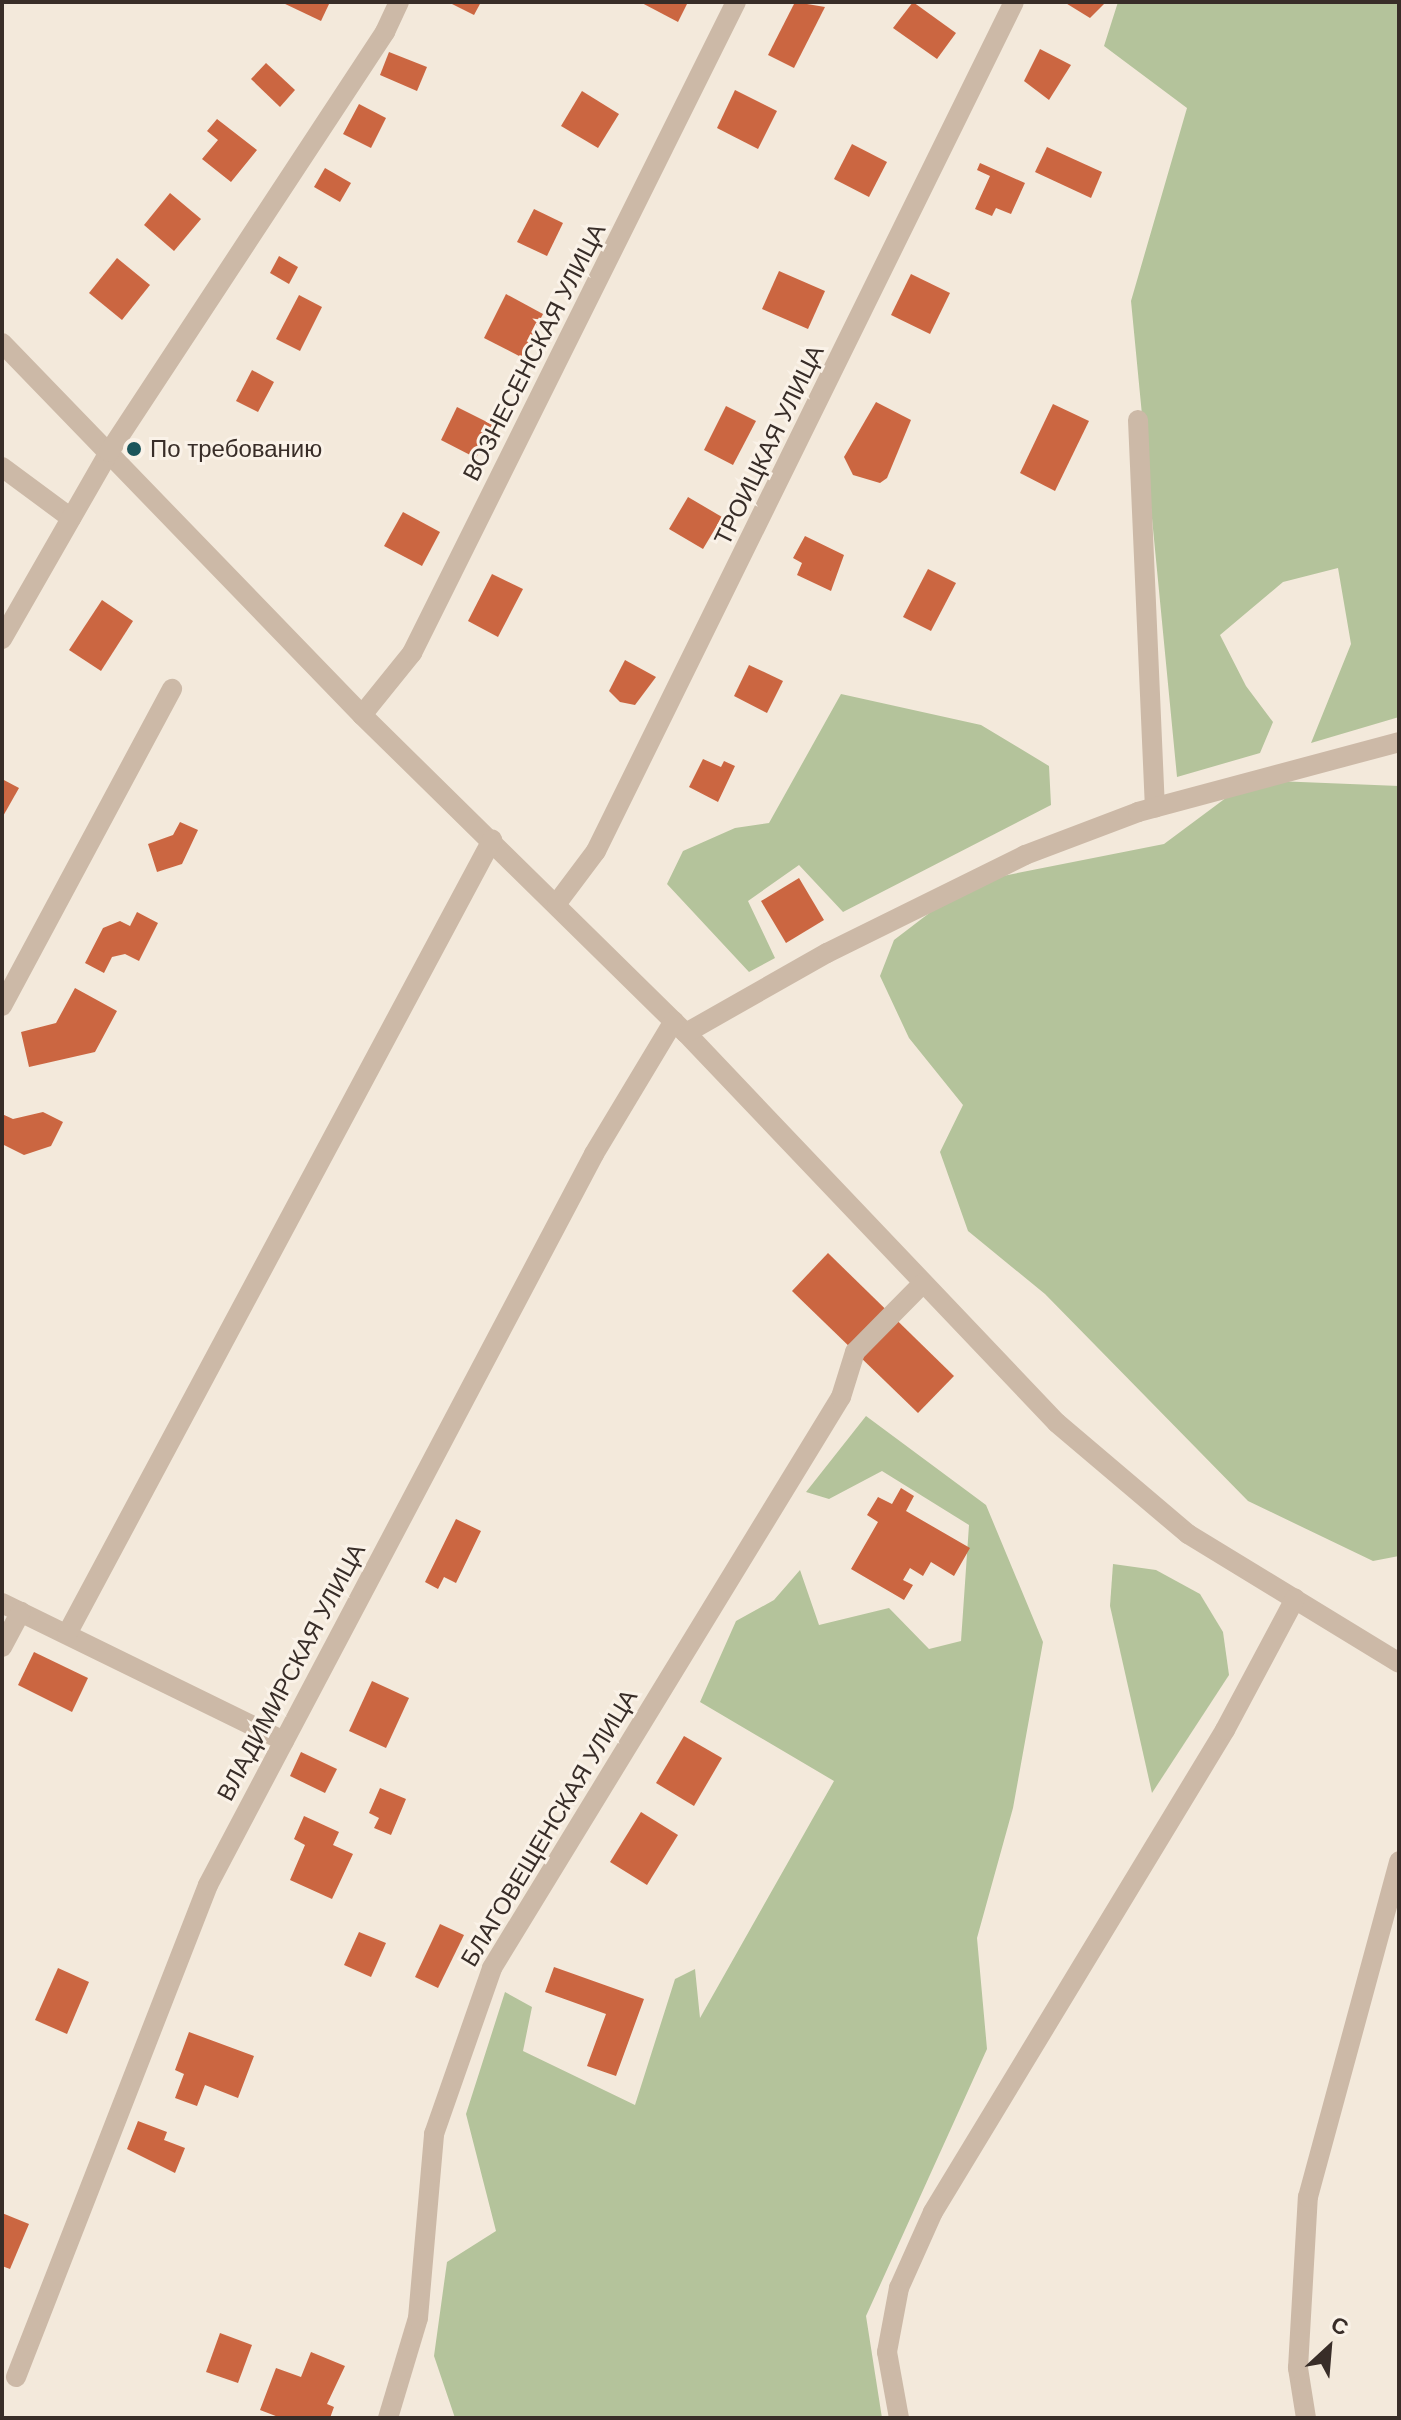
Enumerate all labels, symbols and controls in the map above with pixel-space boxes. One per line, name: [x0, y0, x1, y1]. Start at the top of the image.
street label: ВОЗНЕСЕНСКАЯ УЛИЦА: [456, 219, 612, 485]
street label: ТРОИЦКАЯ УЛИЦА: [708, 340, 830, 550]
place label: По требованию: [150, 435, 322, 463]
marker: По требованию: [125, 440, 143, 458]
street label: ВЛАДИМИРСКАЯ УЛИЦА: [211, 1538, 371, 1806]
street label: БЛАГОВЕЩЕНСКАЯ УЛИЦА: [455, 1684, 643, 1972]
north arrow: [1289, 2308, 1369, 2388]
text: С: [1327, 2311, 1352, 2341]

